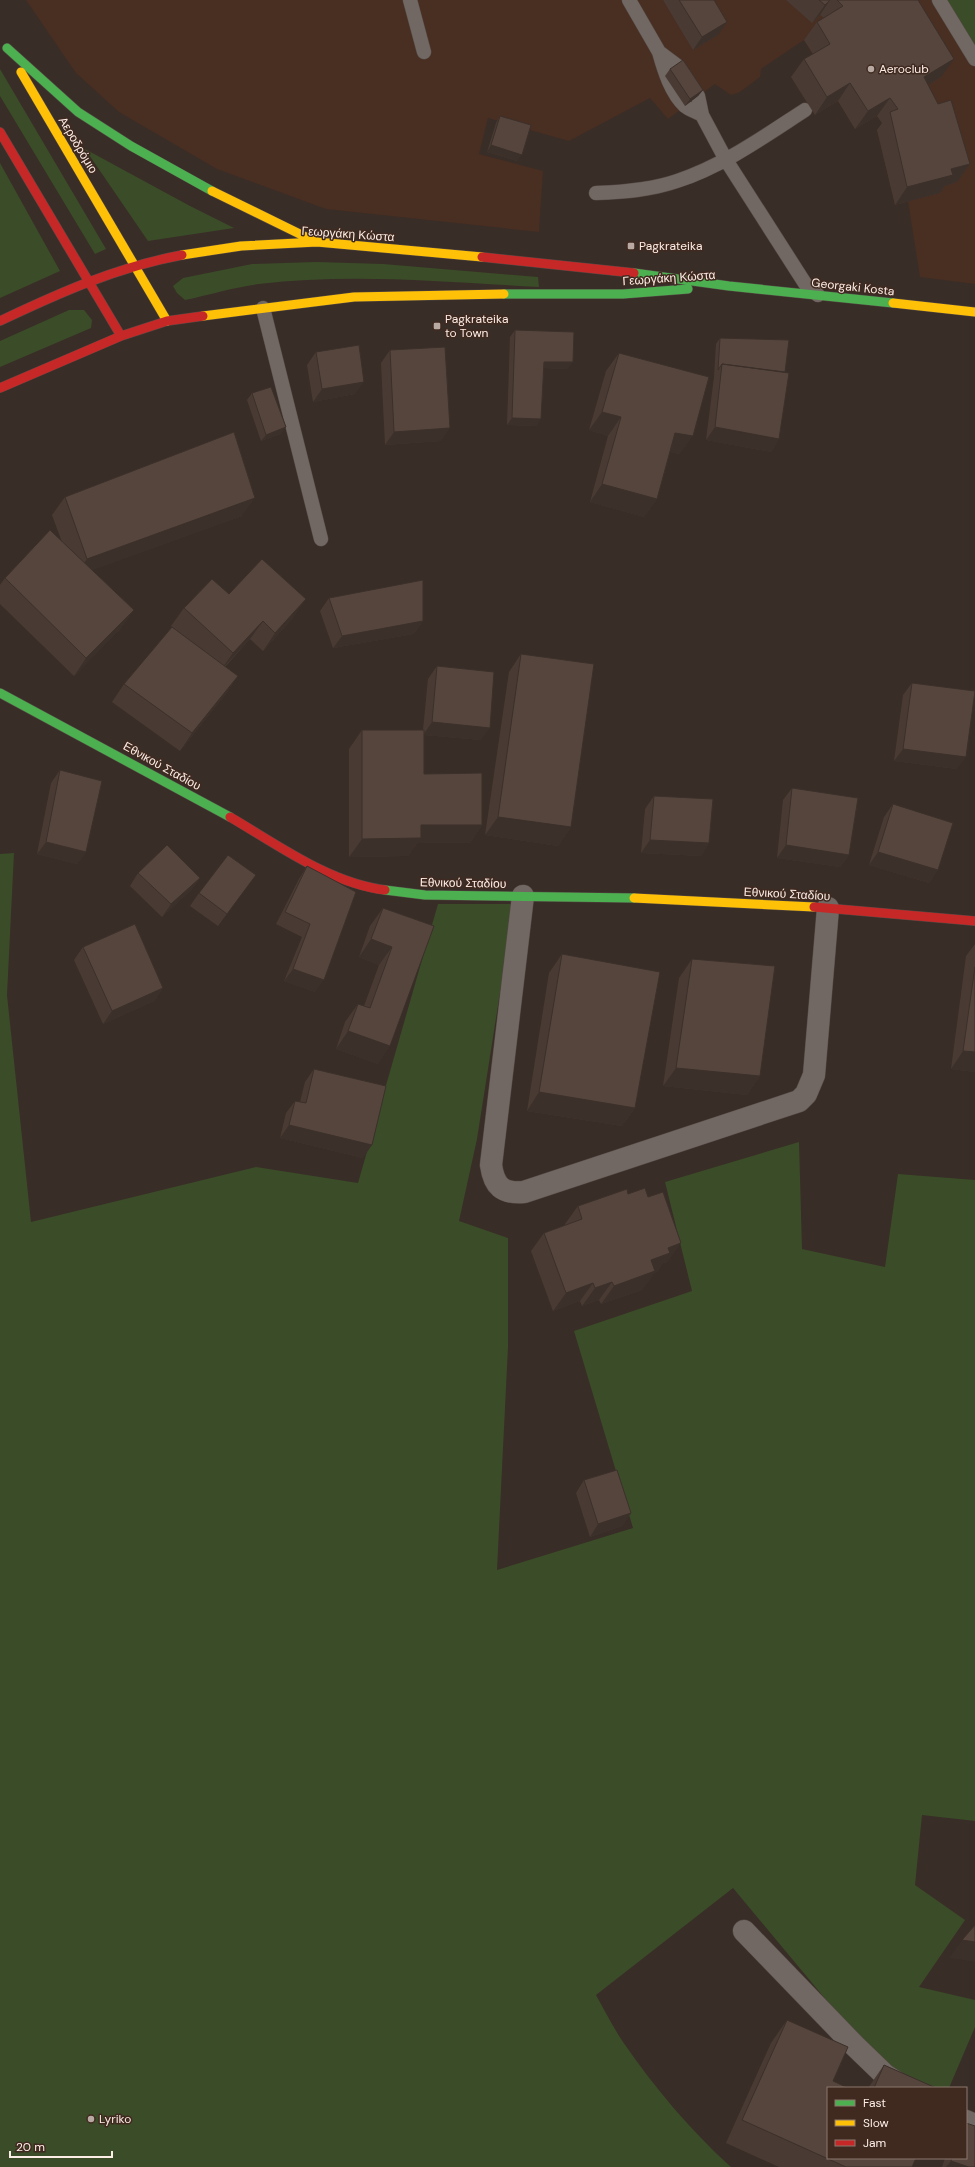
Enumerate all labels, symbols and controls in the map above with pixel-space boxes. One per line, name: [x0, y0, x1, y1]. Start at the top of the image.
place label: Aeroclub: [879, 61, 929, 77]
marker: Aeroclub: [866, 64, 876, 74]
street label: Αεροδρόμιο: [55, 114, 101, 177]
street label: Γεωργάκη Κώστα: [301, 223, 395, 245]
place label: Pagkrateika: [639, 238, 703, 254]
marker: Pagkrateika: [626, 241, 636, 251]
street label: Γεωργάκη Κώστα: [622, 267, 716, 289]
street label: Georgaki Kosta: [811, 275, 895, 299]
place label: Pagkrateika to Town: [445, 311, 509, 341]
marker: Pagkrateika to Town: [432, 321, 442, 331]
street label: Εθνικού Σταδίου: [120, 738, 204, 794]
street label: Εθνικού Σταδίου: [420, 874, 506, 892]
street label: Εθνικού Σταδίου: [743, 884, 831, 904]
legend: [827, 2087, 967, 2159]
text: Fast: [863, 2095, 886, 2111]
place label: Lyriko: [99, 2111, 131, 2127]
marker: Lyriko: [86, 2114, 96, 2124]
text: Slow: [863, 2115, 889, 2131]
scale bar: [10, 2133, 112, 2159]
text: Jam: [863, 2135, 886, 2151]
text: 20 m: [16, 2139, 45, 2155]

